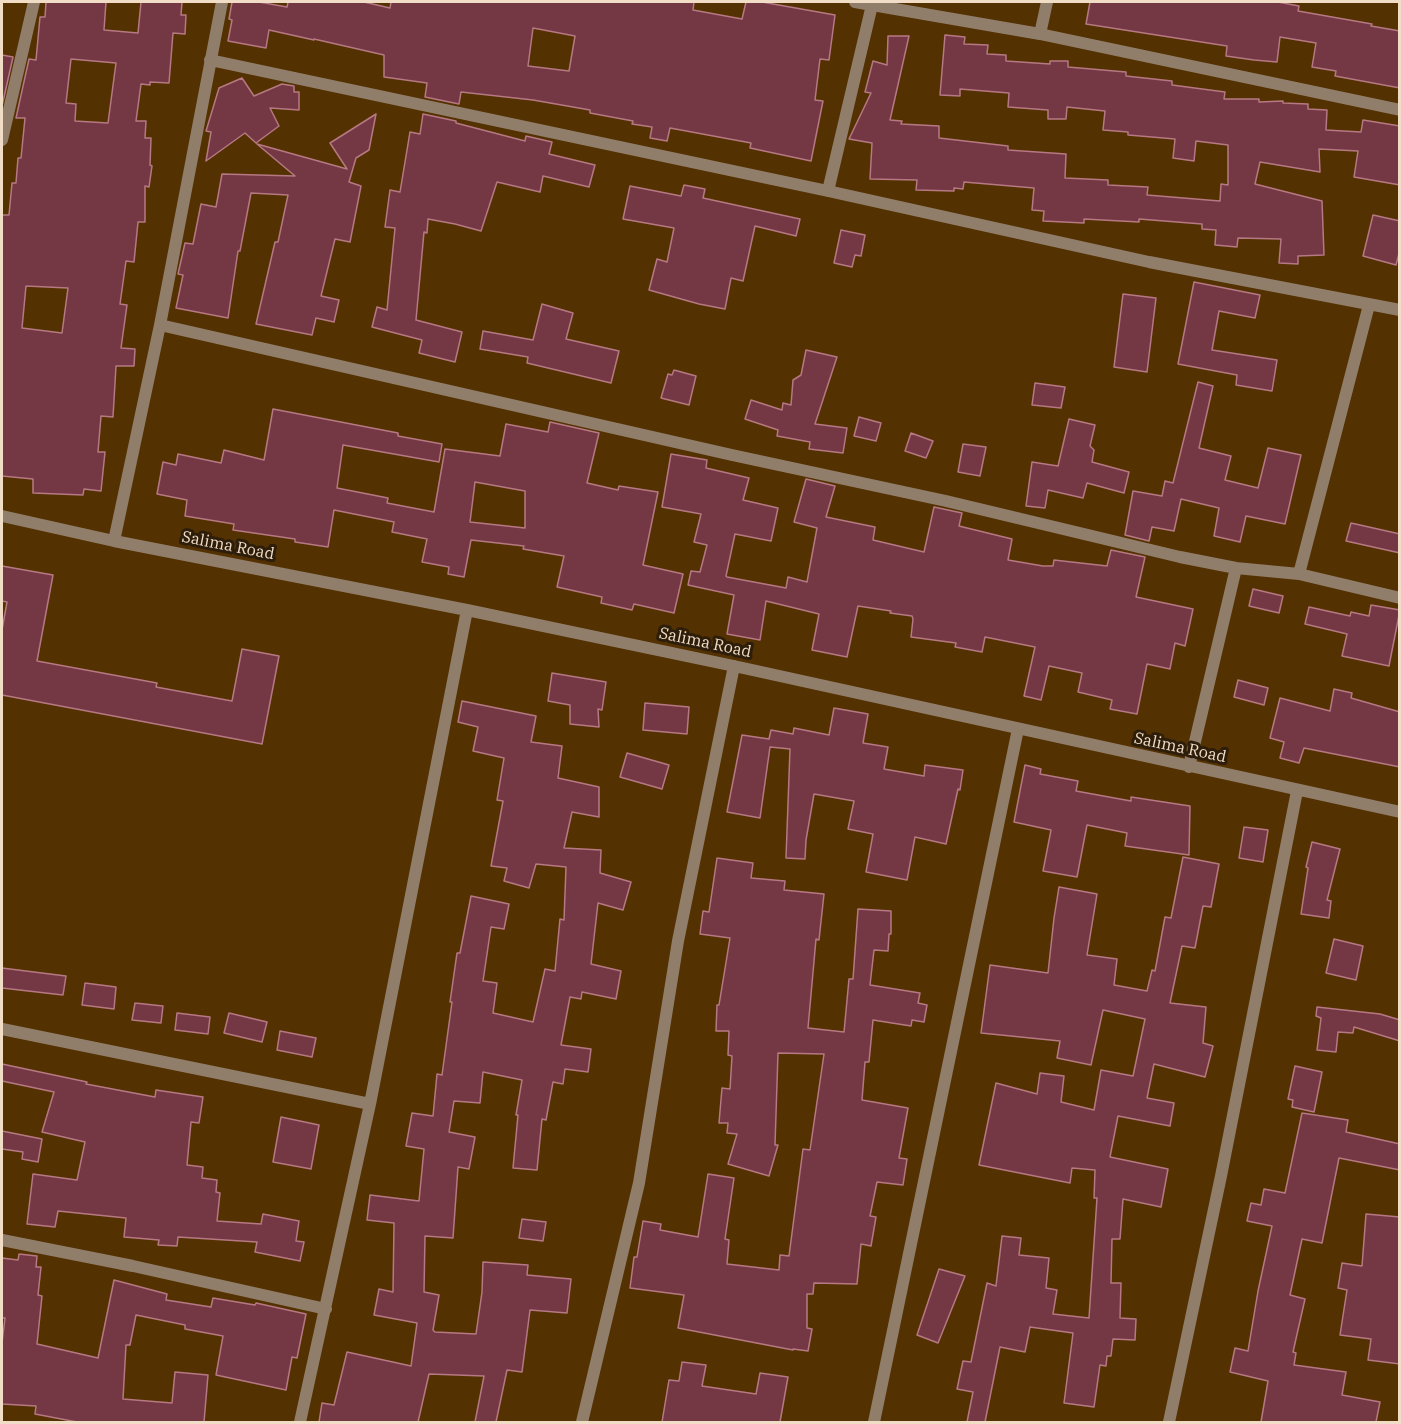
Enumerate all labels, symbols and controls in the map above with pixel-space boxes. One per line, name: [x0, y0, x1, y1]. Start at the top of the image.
street label: Salima Road: [180, 528, 276, 564]
street label: Salima Road: [657, 624, 753, 662]
street label: Salima Road: [1132, 729, 1228, 767]

